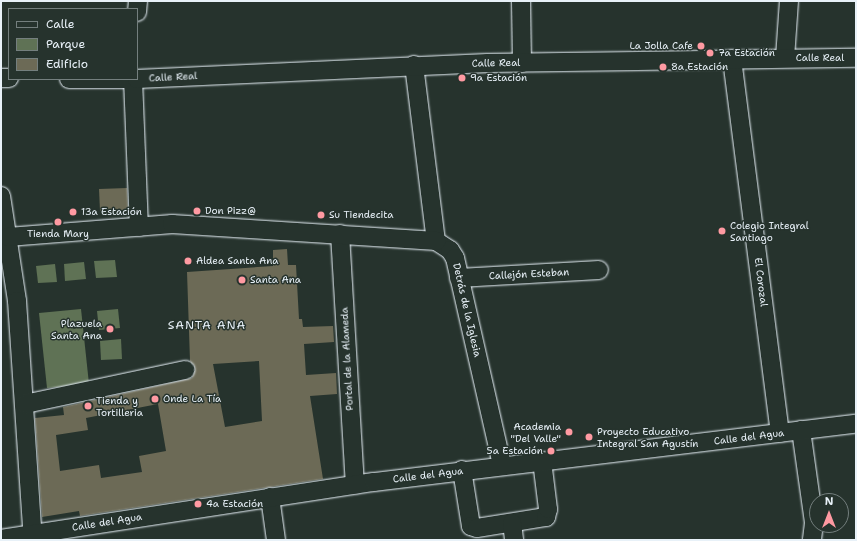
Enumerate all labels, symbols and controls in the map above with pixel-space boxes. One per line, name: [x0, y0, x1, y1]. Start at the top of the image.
legend: [8, 8, 138, 80]
text: Calle: [46, 16, 75, 32]
text: Parque: [46, 36, 85, 52]
place label: La Jolla Cafe: [629, 40, 693, 52]
marker: La Jolla Cafe: [696, 41, 706, 51]
place label: 7a Estación: [718, 47, 775, 59]
marker: 7a Estación: [705, 48, 715, 58]
street label: Calle Real: [796, 52, 844, 64]
text: Edificio: [46, 56, 88, 72]
street label: Calle Real: [472, 57, 520, 69]
place label: 8a Estación: [671, 61, 728, 73]
marker: 8a Estación: [658, 62, 668, 72]
street label: Calle Real: [148, 70, 198, 84]
place label: 9a Estación: [470, 72, 527, 84]
marker: 9a Estación: [457, 73, 467, 83]
place label: Don Pizz@: [205, 205, 256, 217]
place label: 13a Estación: [81, 206, 142, 218]
marker: Don Pizz@: [192, 206, 202, 216]
marker: 13a Estación: [68, 207, 78, 217]
place label: Su Tiendecita: [329, 209, 393, 221]
marker: Su Tiendecita: [316, 210, 326, 220]
marker: Tienda Mary: [53, 217, 63, 227]
place label: Colegio Integral Santiago: [730, 219, 809, 242]
marker: Colegio Integral Santiago: [717, 226, 727, 236]
place label: Tienda Mary: [27, 228, 89, 240]
place label: Aldea Santa Ana: [196, 255, 278, 267]
marker: Aldea Santa Ana: [183, 256, 193, 266]
street label: El Corozal: [752, 257, 770, 307]
street label: Detrás de la Iglesia: [450, 262, 484, 358]
street label: Callejón Esteban: [489, 266, 569, 282]
place label: Santa Ana: [250, 274, 301, 286]
marker: Santa Ana: [237, 275, 247, 285]
street label: Portal de la Alameda: [338, 307, 356, 411]
place label: Plazuela Santa Ana: [51, 317, 102, 340]
district label: SANTA ANA: [168, 319, 246, 333]
marker: Plazuela Santa Ana: [105, 324, 115, 334]
place label: Onde La Tía: [163, 393, 221, 405]
place label: Tienda y Tortilleria: [96, 394, 143, 418]
marker: Onde La Tía: [150, 394, 160, 404]
marker: Tienda y Tortilleria: [83, 401, 93, 411]
place label: Academia "Del Valle": [510, 420, 561, 444]
place label: Proyecto Educativo Integral San Agustín: [597, 425, 698, 448]
marker: Academia "Del Valle": [564, 427, 574, 437]
street label: Calle del Agua: [713, 427, 785, 447]
marker: Proyecto Educativo Integral San Agustín: [584, 432, 594, 442]
place label: 5a Estación: [487, 445, 543, 457]
marker: 5a Estación: [546, 446, 556, 456]
street label: Calle del Agua: [392, 465, 464, 485]
north arrow: [809, 493, 849, 533]
text: N: [825, 494, 833, 509]
place label: 4a Estación: [206, 498, 263, 510]
marker: 4a Estación: [193, 499, 203, 509]
street label: Calle del Agua: [71, 511, 143, 533]

